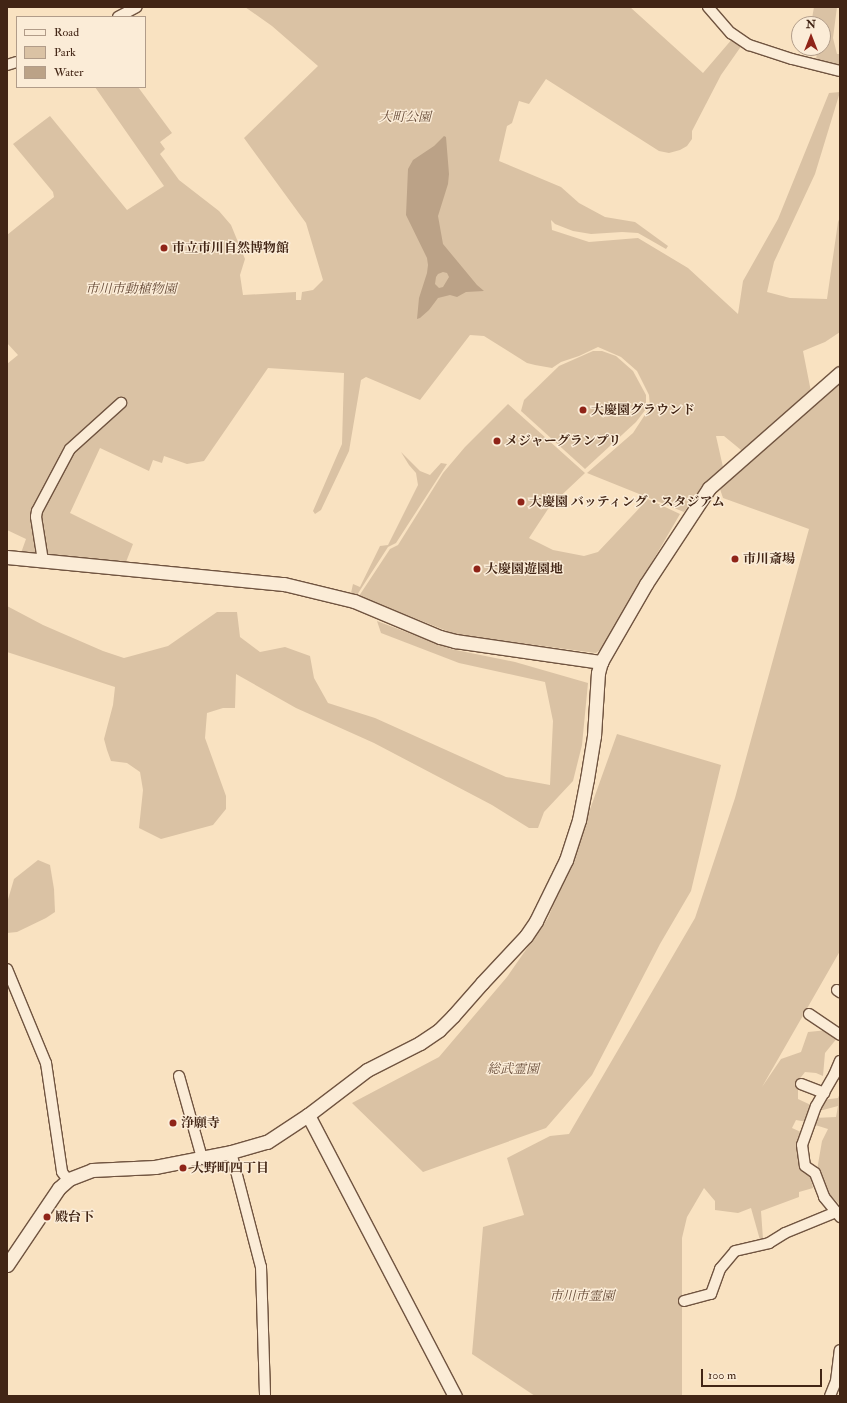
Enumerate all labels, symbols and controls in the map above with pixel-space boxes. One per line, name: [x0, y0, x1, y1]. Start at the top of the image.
legend: [16, 16, 146, 88]
north arrow: [791, 16, 831, 56]
text: N: [806, 18, 816, 31]
text: Road: [54, 25, 79, 40]
text: Park: [54, 45, 76, 60]
text: Water: [54, 65, 83, 80]
park label: 大町公園: [379, 109, 431, 125]
place label: 市立市川自然博物館: [172, 240, 289, 256]
marker: 市立市川自然博物館: [159, 243, 169, 253]
park label: 市川市動植物園: [86, 281, 176, 297]
place label: 大慶園グラウンド: [591, 402, 695, 418]
marker: 大慶園グラウンド: [578, 405, 588, 415]
place label: メジャーグランプリ: [505, 433, 622, 449]
marker: メジャーグランプリ: [492, 436, 502, 446]
place label: 大慶園 バッティング・スタジアム: [529, 494, 727, 510]
marker: 大慶園 バッティング・スタジアム: [516, 497, 526, 507]
place label: 市川斎場: [743, 551, 795, 567]
marker: 市川斎場: [730, 554, 740, 564]
place label: 大慶園遊園地: [485, 561, 563, 577]
marker: 大慶園遊園地: [472, 564, 482, 574]
park label: 総武霊園: [487, 1061, 539, 1077]
place label: 浄願寺: [181, 1115, 220, 1131]
marker: 浄願寺: [168, 1118, 178, 1128]
place label: 大野町四丁目: [191, 1160, 269, 1176]
marker: 大野町四丁目: [178, 1163, 188, 1173]
place label: 殿台下: [55, 1209, 94, 1225]
marker: 殿台下: [42, 1212, 52, 1222]
park label: 市川市霊園: [550, 1288, 614, 1304]
scale bar: [703, 1361, 824, 1387]
text: 100 m: [708, 1368, 736, 1383]

